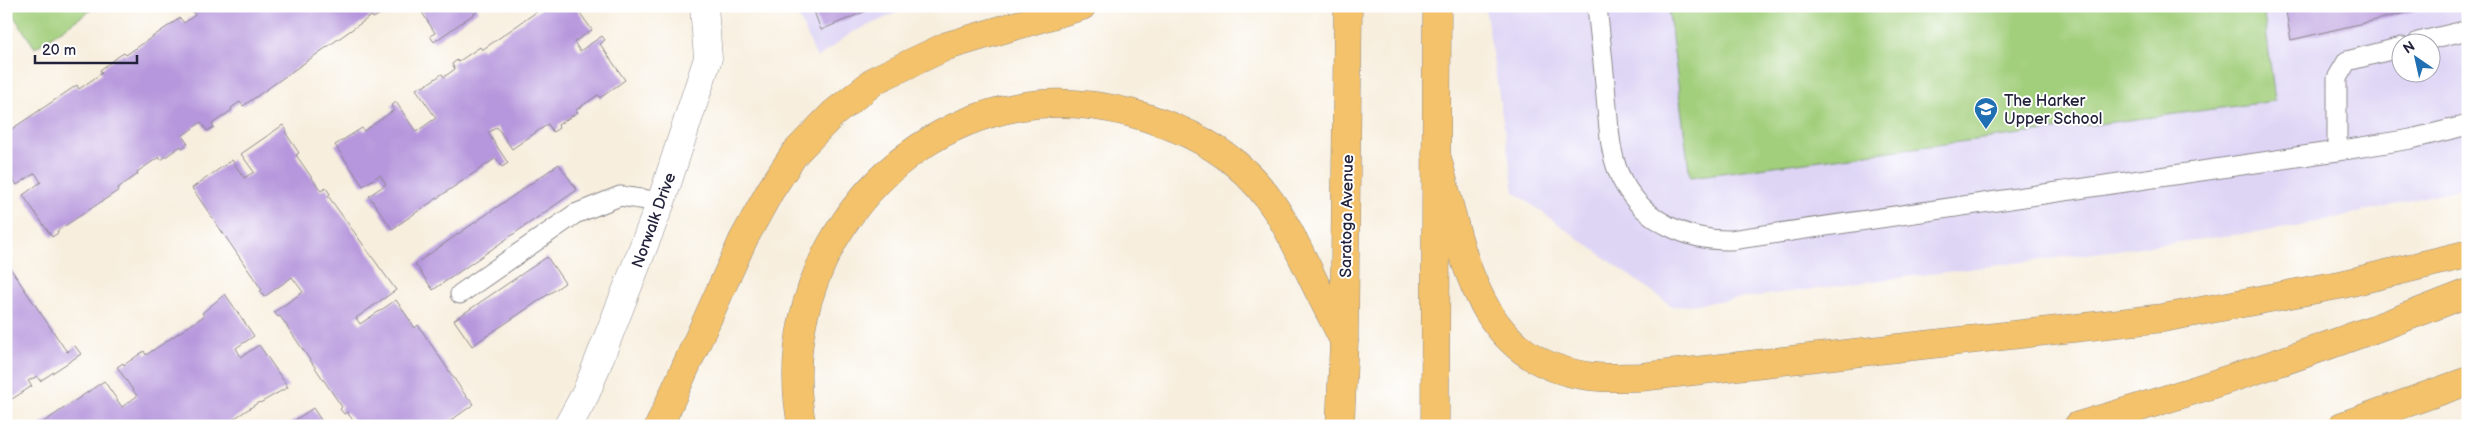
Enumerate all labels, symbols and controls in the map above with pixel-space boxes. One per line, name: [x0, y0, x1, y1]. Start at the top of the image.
scale bar: [35, 32, 138, 64]
north arrow: [2392, 32, 2442, 82]
text: N: [2400, 38, 2418, 58]
text: 20 m: [42, 41, 76, 60]
place label: The Harker Upper School: [2004, 92, 2102, 129]
school or university icon: The Harker Upper School: [1973, 96, 1999, 130]
street label: Saratoga Avenue: [1337, 154, 1358, 278]
street label: Norwalk Drive: [628, 170, 681, 271]

